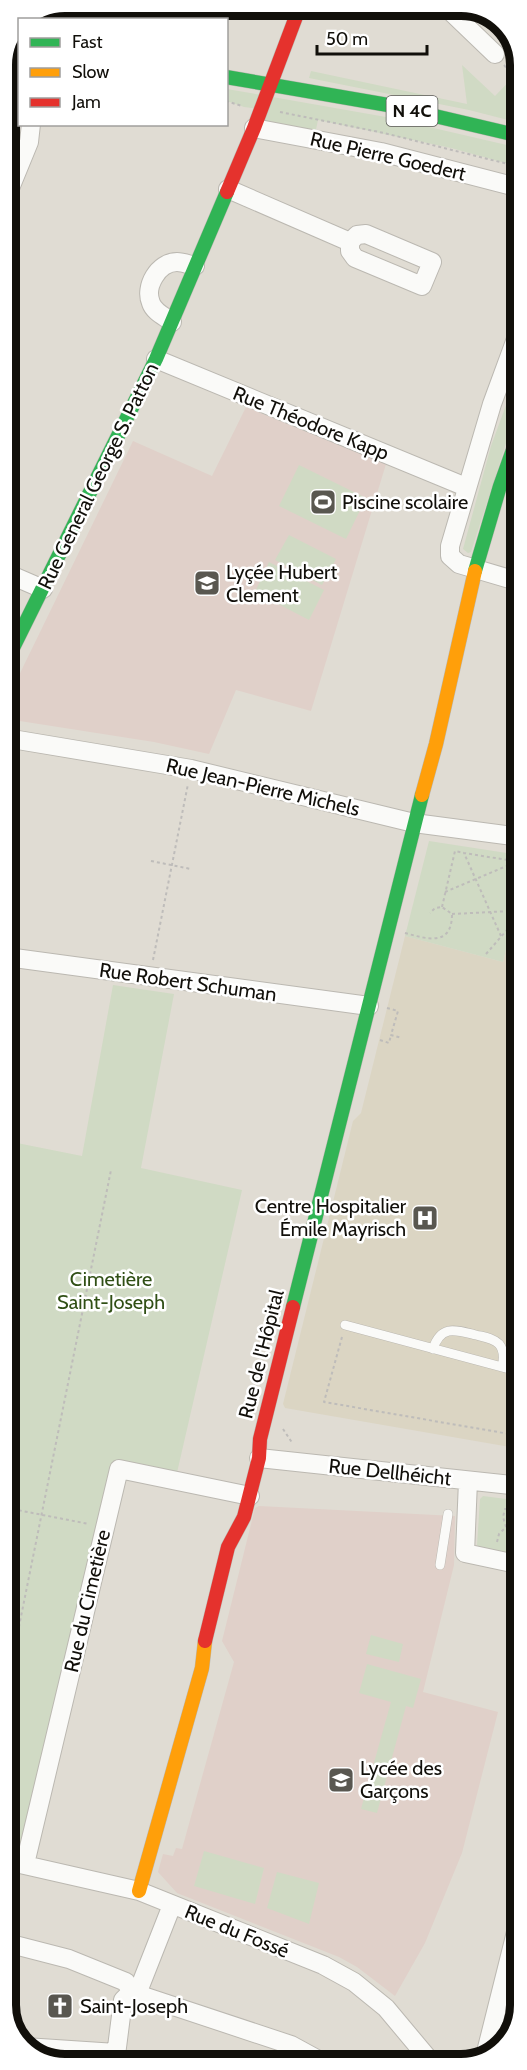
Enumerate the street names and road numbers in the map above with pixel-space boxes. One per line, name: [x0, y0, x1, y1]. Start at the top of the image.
road number: N 4C: [386, 96, 438, 126]
street label: Rue Pierre Goedert: [308, 126, 468, 186]
street label: Rue General George S. Patton: [33, 359, 163, 593]
street label: Rue Théodore Kapp: [230, 381, 392, 465]
street label: Rue Jean-Pierre Michels: [164, 753, 362, 821]
street label: Rue Robert Schuman: [98, 958, 278, 1006]
street label: Rue de l'Hôpital: [233, 1287, 289, 1421]
street label: Rue Dellhéicht: [328, 1454, 453, 1490]
street label: Rue du Cimetière: [59, 1527, 115, 1675]
street label: Rue du Fossé: [181, 1899, 293, 1963]

